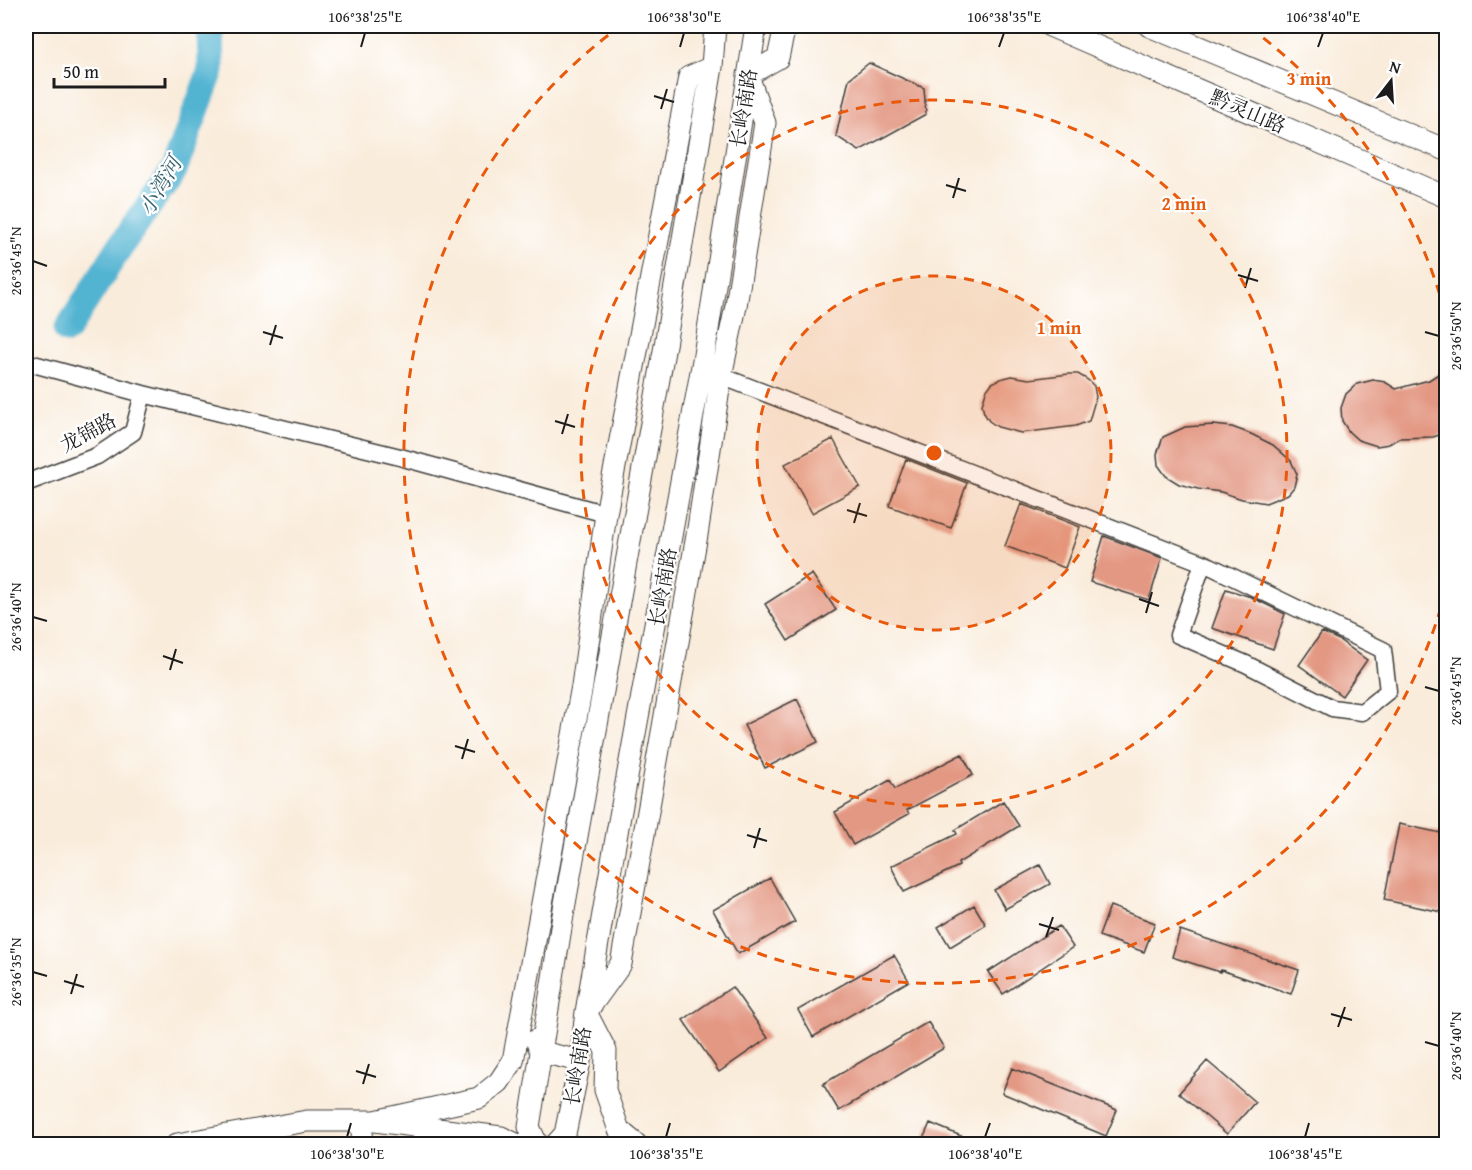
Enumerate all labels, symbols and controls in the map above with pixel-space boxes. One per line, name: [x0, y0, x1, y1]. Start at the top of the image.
text: 106°38'25"E: [328, 6, 402, 27]
text: 106°38'30"E: [647, 6, 721, 27]
text: 106°38'35"E: [967, 6, 1041, 27]
text: 106°38'40"E: [1286, 6, 1360, 27]
scale bar: [54, 51, 165, 89]
north arrow: [1361, 51, 1421, 111]
text: N: [1387, 54, 1404, 80]
text: 50 m: [63, 58, 99, 85]
text: 3 min: [1287, 65, 1332, 92]
street label: 长岭南路: [722, 66, 764, 150]
street label: 黔灵山路: [1206, 82, 1290, 140]
water label: 小湾河: [131, 148, 191, 221]
text: 2 min: [1162, 190, 1207, 217]
text: 26°36'45"N: [5, 226, 26, 295]
text: 26°36'50"N: [1445, 301, 1466, 370]
text: 1 min: [1037, 314, 1082, 341]
street label: 龙锦路: [55, 405, 121, 459]
centre of rings: [924, 443, 944, 463]
street label: 长岭南路: [641, 545, 683, 629]
text: 26°36'40"N: [5, 582, 26, 651]
text: 26°36'45"N: [1445, 656, 1466, 725]
text: 26°36'35"N: [5, 937, 26, 1006]
text: 26°36'40"N: [1445, 1011, 1466, 1080]
street label: 长岭南路: [556, 1024, 598, 1108]
text: 106°38'30"E: [310, 1143, 384, 1164]
text: 106°38'35"E: [629, 1143, 703, 1164]
text: 106°38'40"E: [948, 1143, 1022, 1164]
text: 106°38'45"E: [1268, 1143, 1342, 1164]

